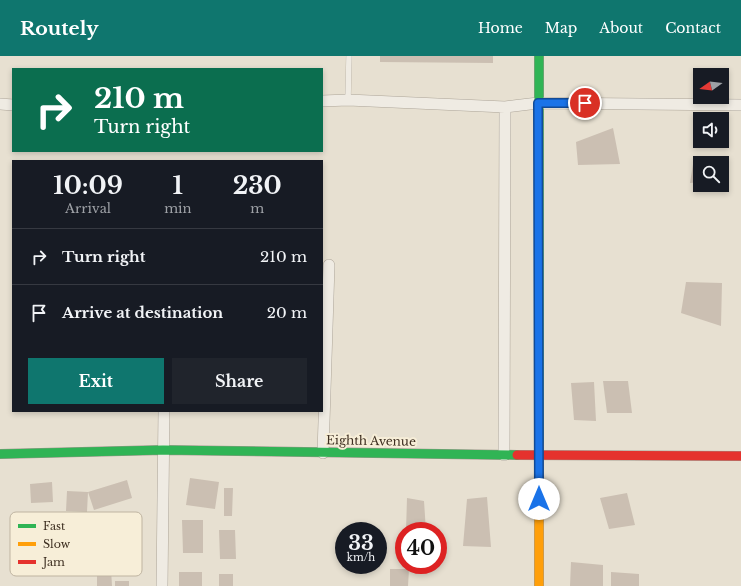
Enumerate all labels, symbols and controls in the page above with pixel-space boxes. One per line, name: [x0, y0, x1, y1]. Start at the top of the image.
text: Routely: [20, 17, 98, 40]
text: Home: [478, 19, 523, 37]
text: Map: [545, 19, 577, 37]
text: About: [599, 19, 643, 37]
text: Contact: [665, 19, 721, 37]
north arrow: [693, 68, 729, 104]
map controls: [693, 68, 729, 192]
text: 210 m: [94, 81, 184, 116]
icon: right: [28, 84, 80, 136]
pin: [568, 86, 602, 120]
icon: arrive: [574, 92, 596, 114]
button: sound: [693, 112, 729, 148]
text: Turn right: [94, 116, 190, 138]
button: search: [693, 156, 729, 192]
text: 10:09: [53, 171, 123, 200]
text: 1: [173, 171, 183, 200]
text: 230: [233, 171, 282, 200]
text: Arrival: [65, 200, 111, 217]
text: min: [164, 200, 191, 217]
text: m: [250, 200, 264, 217]
icon: right: [28, 246, 50, 268]
text: Turn right: [62, 247, 145, 266]
text: 210 m: [260, 247, 307, 266]
icon: arrive: [28, 302, 50, 324]
text: Arrive at destination: [62, 303, 223, 322]
text: 20 m: [267, 303, 307, 322]
button: Exit: [28, 358, 164, 404]
button: Share: [172, 358, 307, 404]
street label: Eighth Avenue: [326, 432, 416, 449]
position arrow: [518, 478, 560, 520]
legend: [10, 512, 142, 576]
text: Fast: [43, 519, 66, 533]
speed limit sign: 40: [395, 522, 447, 574]
text: 33: [348, 531, 374, 555]
text: Slow: [43, 537, 71, 551]
text: km/h: [347, 551, 375, 564]
text: Jam: [41, 555, 65, 569]

